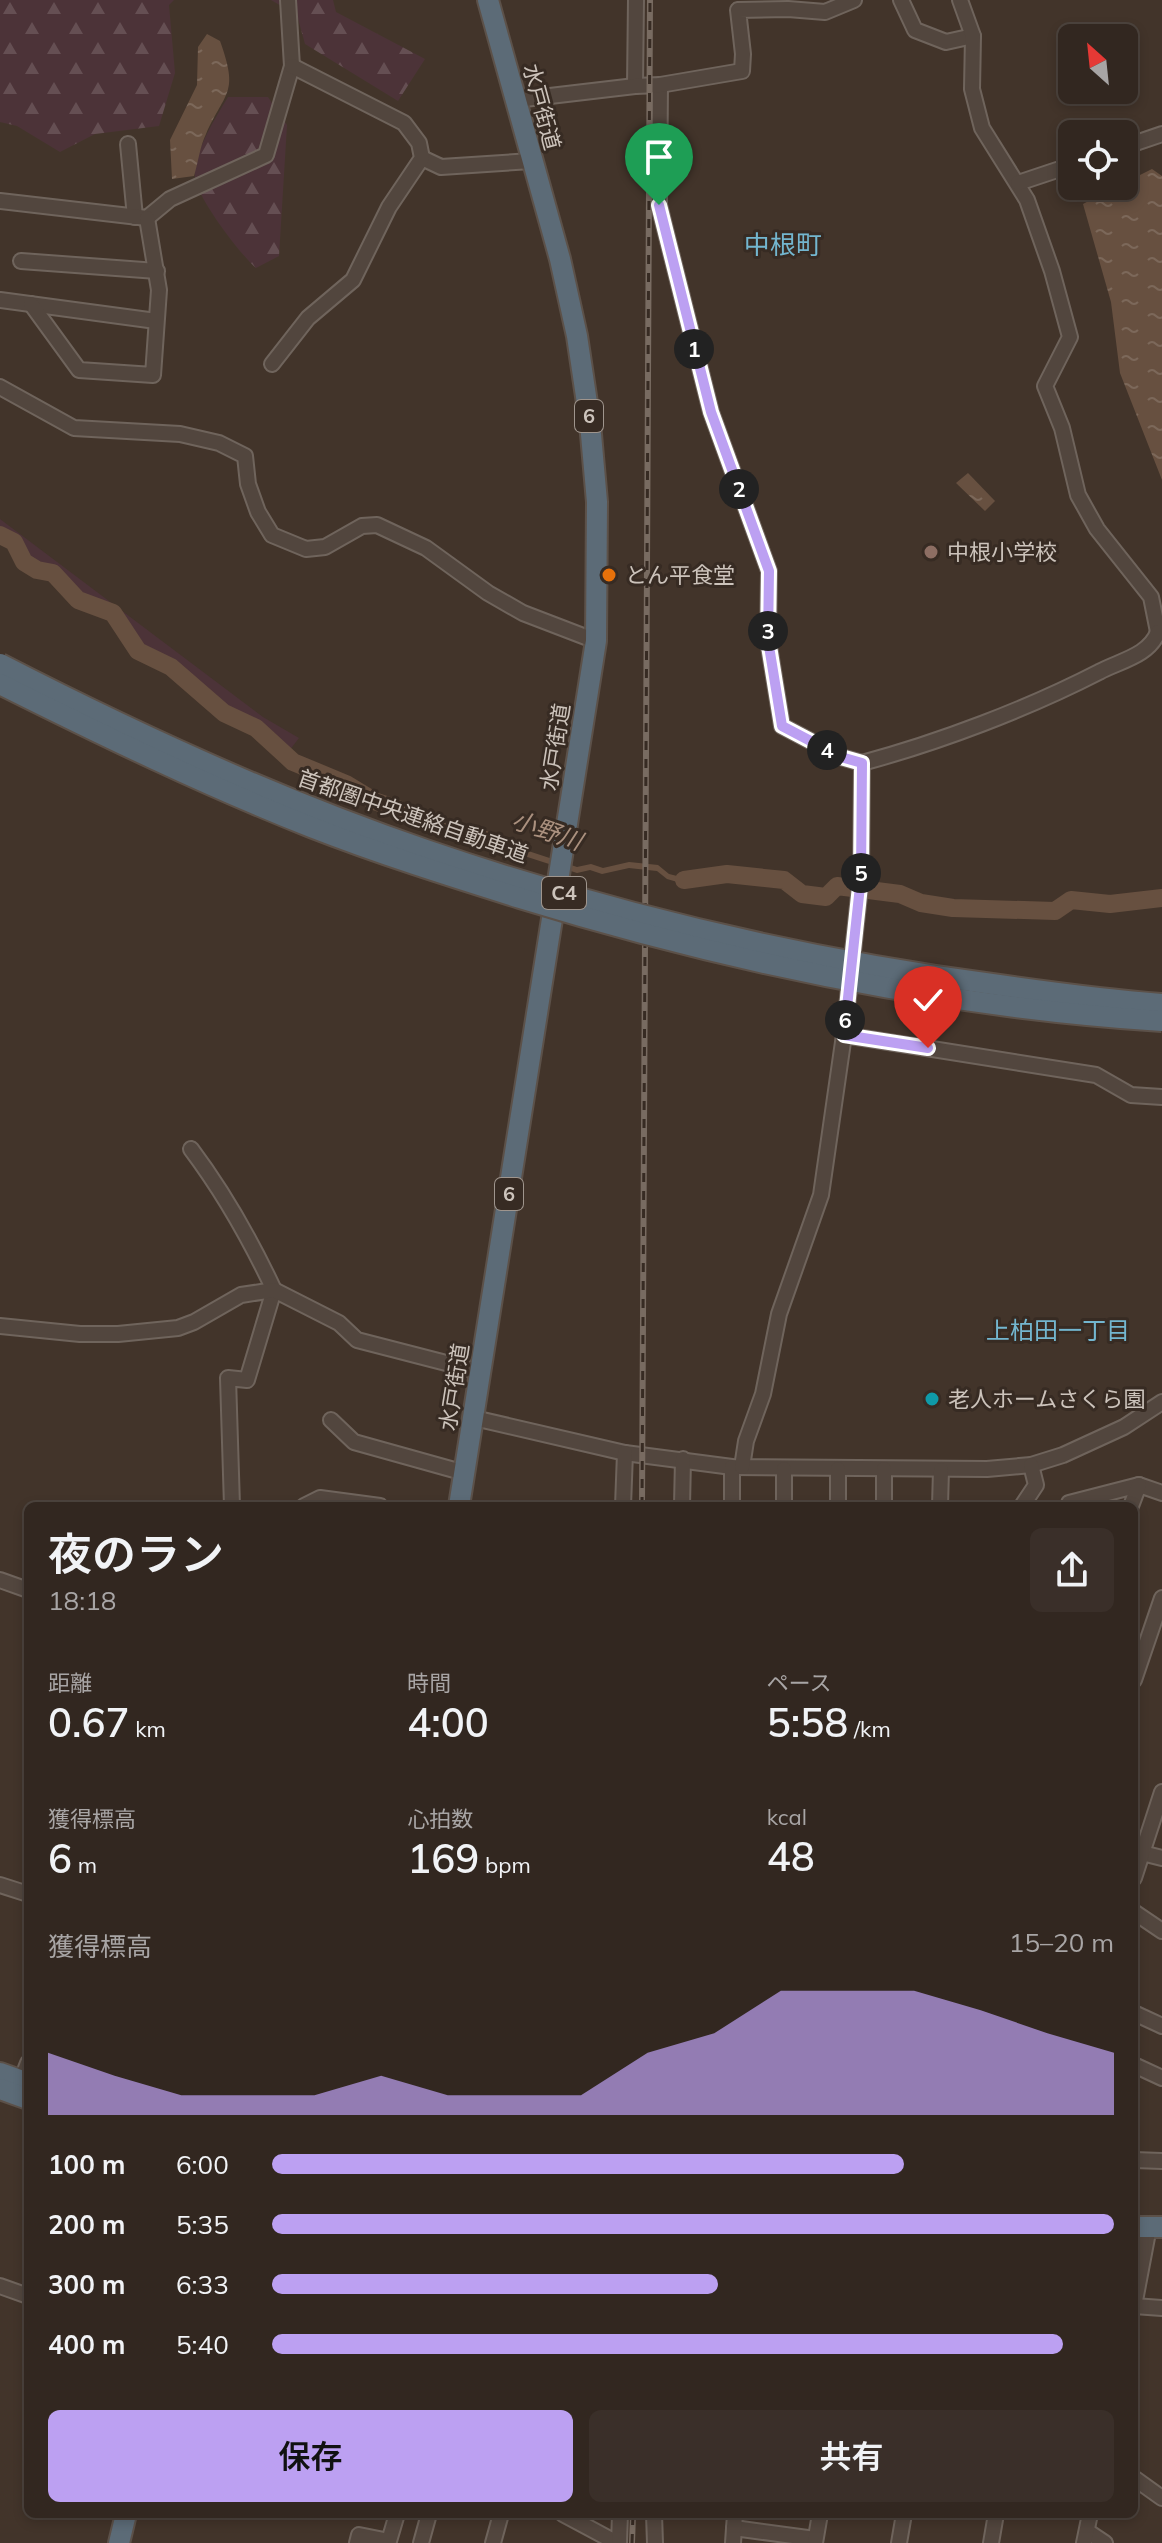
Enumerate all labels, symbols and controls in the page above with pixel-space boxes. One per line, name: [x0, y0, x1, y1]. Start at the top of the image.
north arrow: [1058, 24, 1138, 104]
map controls: [1058, 24, 1138, 200]
street label: 水戸街道: [517, 61, 567, 153]
button: locate: [1058, 120, 1138, 200]
pin: [625, 123, 693, 205]
icon: arrive: [637, 135, 681, 179]
district label: 中根町: [744, 228, 822, 261]
pin: 1: [674, 329, 714, 369]
text: 1: [687, 335, 701, 363]
road number: 6: [575, 400, 603, 432]
pin: 2: [719, 469, 759, 509]
text: 2: [732, 475, 746, 503]
place label: 中根小学校: [947, 538, 1057, 566]
marker: 中根小学校: [922, 543, 940, 561]
place label: とん平食堂: [625, 561, 735, 589]
marker: とん平食堂: [600, 566, 618, 584]
pin: 3: [748, 611, 788, 651]
text: 3: [761, 617, 775, 645]
street label: 水戸街道: [534, 701, 576, 793]
pin: 4: [807, 730, 847, 770]
text: 4: [820, 736, 834, 764]
street label: 首都圏中央連絡自動車道: [294, 763, 532, 869]
water label: 小野川: [508, 804, 589, 857]
pin: 5: [841, 853, 881, 893]
text: 5: [854, 859, 868, 887]
road number: C4: [542, 877, 586, 909]
pin: [894, 966, 962, 1048]
icon: check: [906, 978, 950, 1022]
pin: 6: [825, 1000, 865, 1040]
text: 6: [838, 1006, 852, 1034]
road number: 6: [495, 1178, 523, 1210]
district label: 上柏田一丁目: [986, 1315, 1130, 1345]
street label: 水戸街道: [433, 1341, 475, 1433]
place label: 老人ホームさくら園: [948, 1385, 1145, 1413]
marker: 老人ホームさくら園: [923, 1390, 941, 1408]
text: 夜のラン: [48, 1526, 224, 1581]
button: share: [1030, 1528, 1114, 1612]
text: 18:18: [48, 1584, 116, 1617]
text: 距離: [48, 1669, 92, 1697]
text: 時間: [407, 1669, 451, 1697]
text: ペース: [767, 1669, 832, 1697]
text: 0.67: [48, 1697, 129, 1747]
text: 4:00: [407, 1697, 489, 1747]
text: 5:58: [767, 1697, 848, 1747]
text: km: [129, 1715, 166, 1743]
text: /km: [848, 1715, 891, 1743]
text: kcal: [767, 1803, 807, 1831]
text: 獲得標高: [48, 1805, 136, 1833]
text: 心拍数: [407, 1805, 473, 1833]
text: 48: [767, 1831, 815, 1881]
text: 6: [48, 1833, 72, 1883]
text: 169: [407, 1833, 479, 1883]
text: m: [72, 1851, 97, 1879]
text: bpm: [479, 1851, 531, 1879]
text: 15–20 m: [1009, 1926, 1114, 1959]
text: 獲得標高: [48, 1930, 152, 1963]
text: 100 m: [48, 2148, 125, 2181]
text: 6:00: [176, 2148, 229, 2181]
text: 200 m: [48, 2208, 125, 2241]
text: 5:35: [176, 2208, 229, 2241]
text: 300 m: [48, 2268, 125, 2301]
text: 6:33: [176, 2268, 229, 2301]
text: 400 m: [48, 2328, 125, 2361]
text: 5:40: [176, 2328, 229, 2361]
button: 保存: [48, 2410, 573, 2502]
button: 共有: [589, 2410, 1114, 2502]

